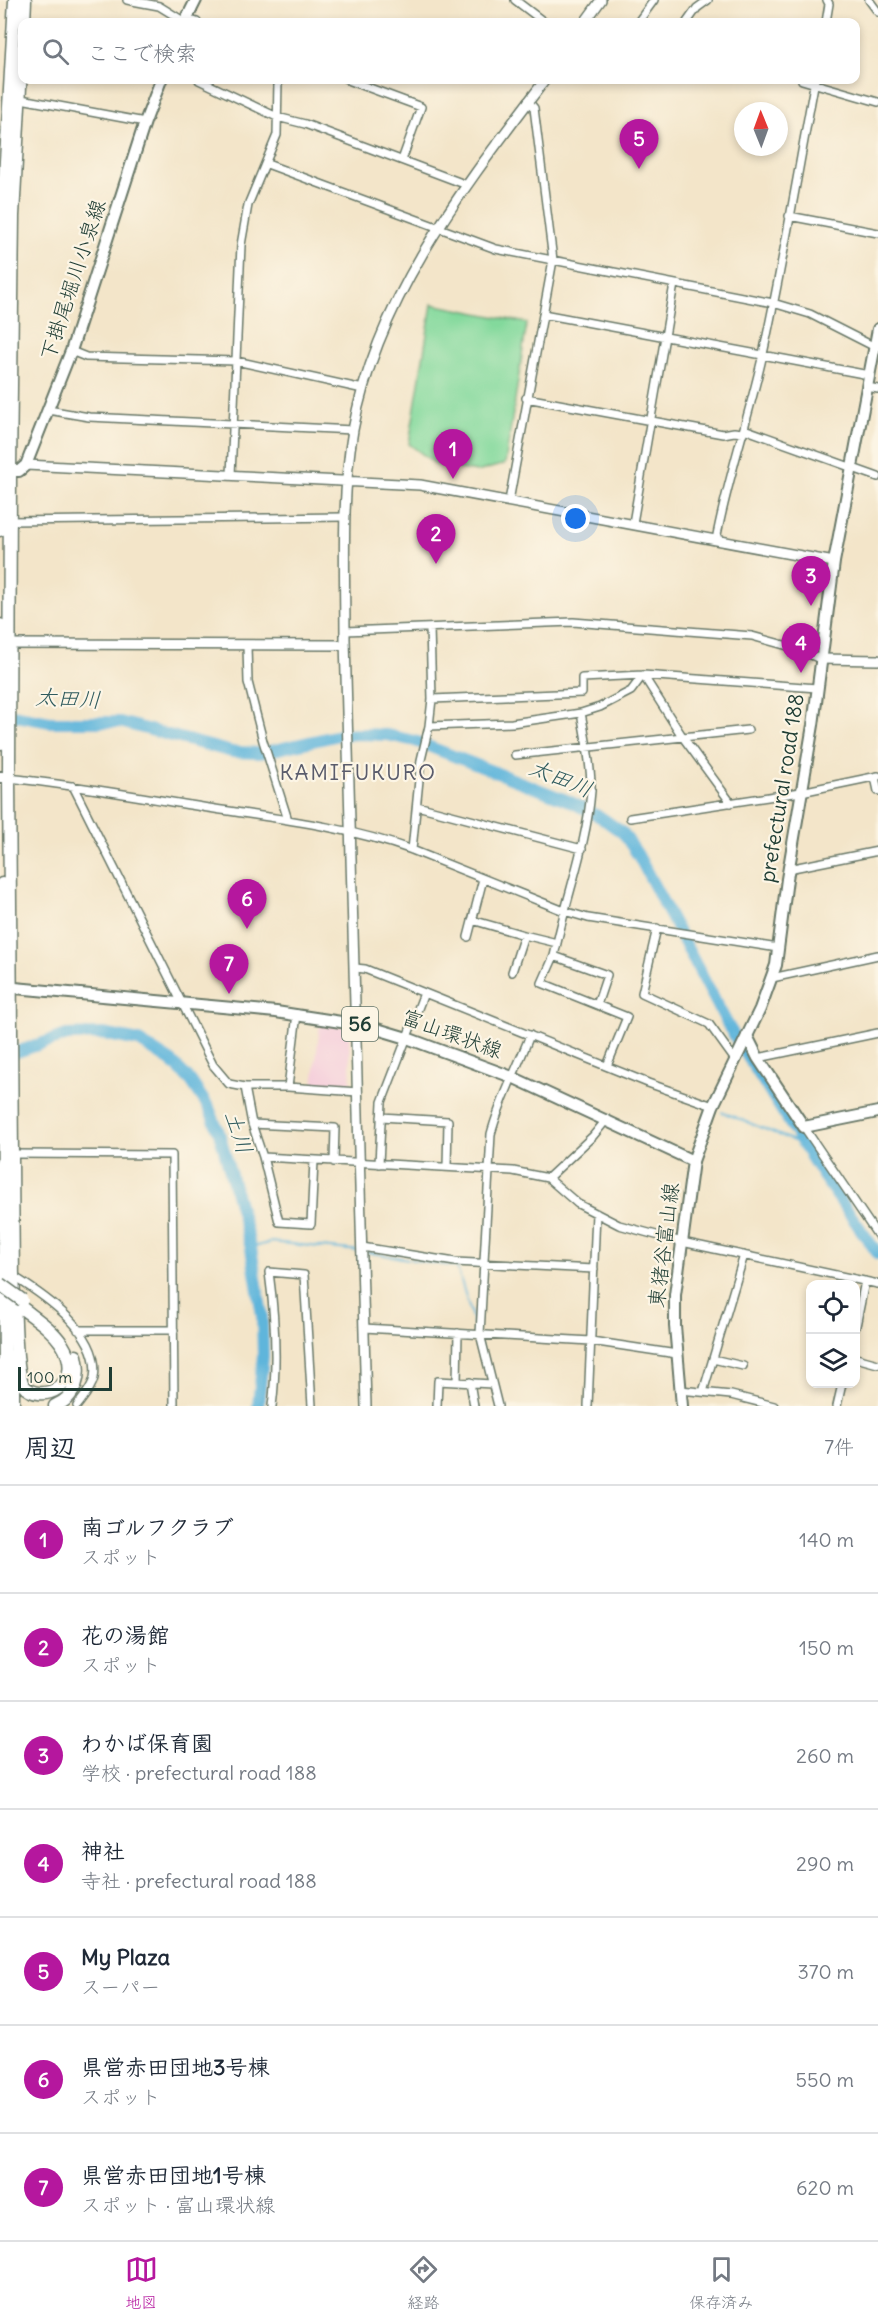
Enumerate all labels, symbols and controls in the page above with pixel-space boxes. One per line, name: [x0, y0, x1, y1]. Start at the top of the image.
search box: [18, 18, 860, 84]
icon: search: [39, 35, 72, 68]
text: ここで検索: [87, 39, 197, 67]
north arrow: [734, 102, 788, 156]
pin: 5: [620, 120, 658, 169]
street label: 下掛尾堀川小泉線: [34, 196, 111, 364]
pin: 1: [434, 430, 472, 479]
your location: [561, 504, 590, 533]
pin: 2: [416, 514, 456, 564]
pin: 3: [792, 556, 830, 606]
pin: 4: [782, 624, 820, 673]
water label: 太田川: [34, 682, 102, 714]
street label: prefectural road 188: [753, 692, 810, 884]
water label: 太田川: [525, 753, 597, 803]
district label: KAMIFUKURO: [279, 758, 437, 786]
pin: 6: [228, 880, 266, 929]
pin: 7: [210, 944, 248, 994]
street label: 富山環状線: [398, 1003, 506, 1064]
road number: 56: [342, 1007, 378, 1041]
water label: 土川: [219, 1107, 259, 1157]
street label: 東猪谷富山線: [642, 1181, 685, 1309]
map controls: [806, 1280, 860, 1388]
button: locate: [806, 1280, 860, 1334]
button: layers: [806, 1334, 860, 1388]
scale bar: [18, 1364, 112, 1392]
text: 100 m: [27, 1367, 72, 1387]
text: 周辺: [24, 1431, 76, 1464]
text: 7件: [824, 1434, 854, 1459]
text: 南ゴルフクラブ: [81, 1513, 234, 1541]
text: 1: [40, 1527, 47, 1552]
text: 140 m: [799, 1527, 854, 1552]
text: スポット: [81, 1544, 161, 1569]
text: 花の湯館: [81, 1621, 169, 1649]
text: 2: [38, 1635, 49, 1660]
text: 150 m: [799, 1635, 854, 1660]
text: スポット: [81, 1652, 161, 1677]
text: わかば保育園: [81, 1729, 213, 1757]
text: 3: [38, 1743, 49, 1768]
text: 260 m: [796, 1743, 854, 1768]
text: 学校 · prefectural road 188: [81, 1760, 317, 1785]
text: 神社: [81, 1837, 125, 1865]
text: 4: [38, 1851, 49, 1876]
text: 290 m: [796, 1851, 854, 1876]
text: 寺社 · prefectural road 188: [81, 1868, 317, 1893]
text: My Plaza: [81, 1943, 170, 1971]
text: 5: [38, 1959, 49, 1984]
text: 370 m: [797, 1959, 854, 1984]
text: スーパー: [81, 1974, 160, 1999]
text: 県営赤田団地3号棟: [81, 2053, 270, 2081]
text: 6: [38, 2067, 49, 2092]
text: 550 m: [796, 2067, 854, 2092]
text: スポット: [81, 2084, 161, 2109]
text: 県営赤田団地1号棟: [81, 2161, 266, 2189]
text: 7: [39, 2175, 48, 2200]
text: 620 m: [796, 2175, 854, 2200]
text: スポット · 富山環状線: [81, 2192, 275, 2217]
tab: 地図: [125, 2253, 158, 2313]
tab: 経路: [407, 2253, 440, 2313]
tab: 保存済み: [689, 2253, 753, 2313]

